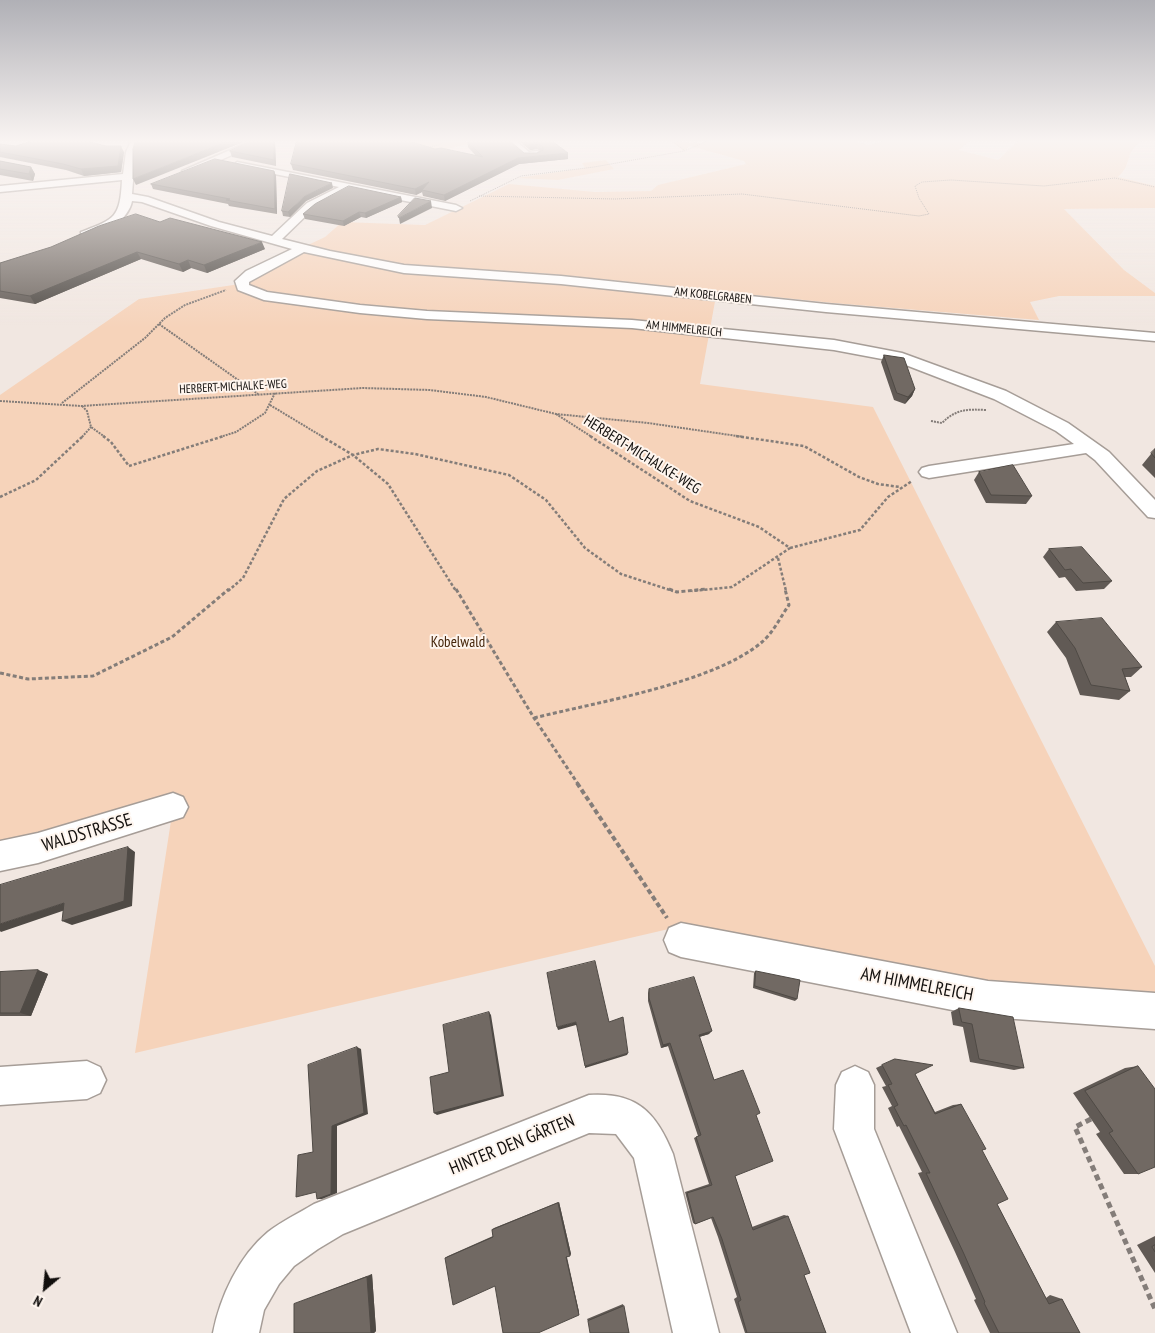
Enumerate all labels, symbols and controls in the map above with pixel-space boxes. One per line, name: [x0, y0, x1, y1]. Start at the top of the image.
street label: AM KOBELGRABEN: [674, 285, 752, 307]
street label: AM HIMMELREICH: [645, 318, 723, 340]
street label: HERBERT-MICHALKE-WEG: [179, 377, 287, 397]
street label: HERBERT-MICHALKE-WEG: [580, 412, 704, 498]
park label: Kobelwald: [431, 634, 485, 652]
street label: WALDSTRASSE: [40, 809, 134, 857]
street label: AM HIMMELREICH: [859, 964, 975, 1006]
street label: HINTER DEN GÄRTEN: [446, 1110, 578, 1180]
north arrow: [20, 1263, 70, 1313]
text: N: [30, 1292, 46, 1311]

